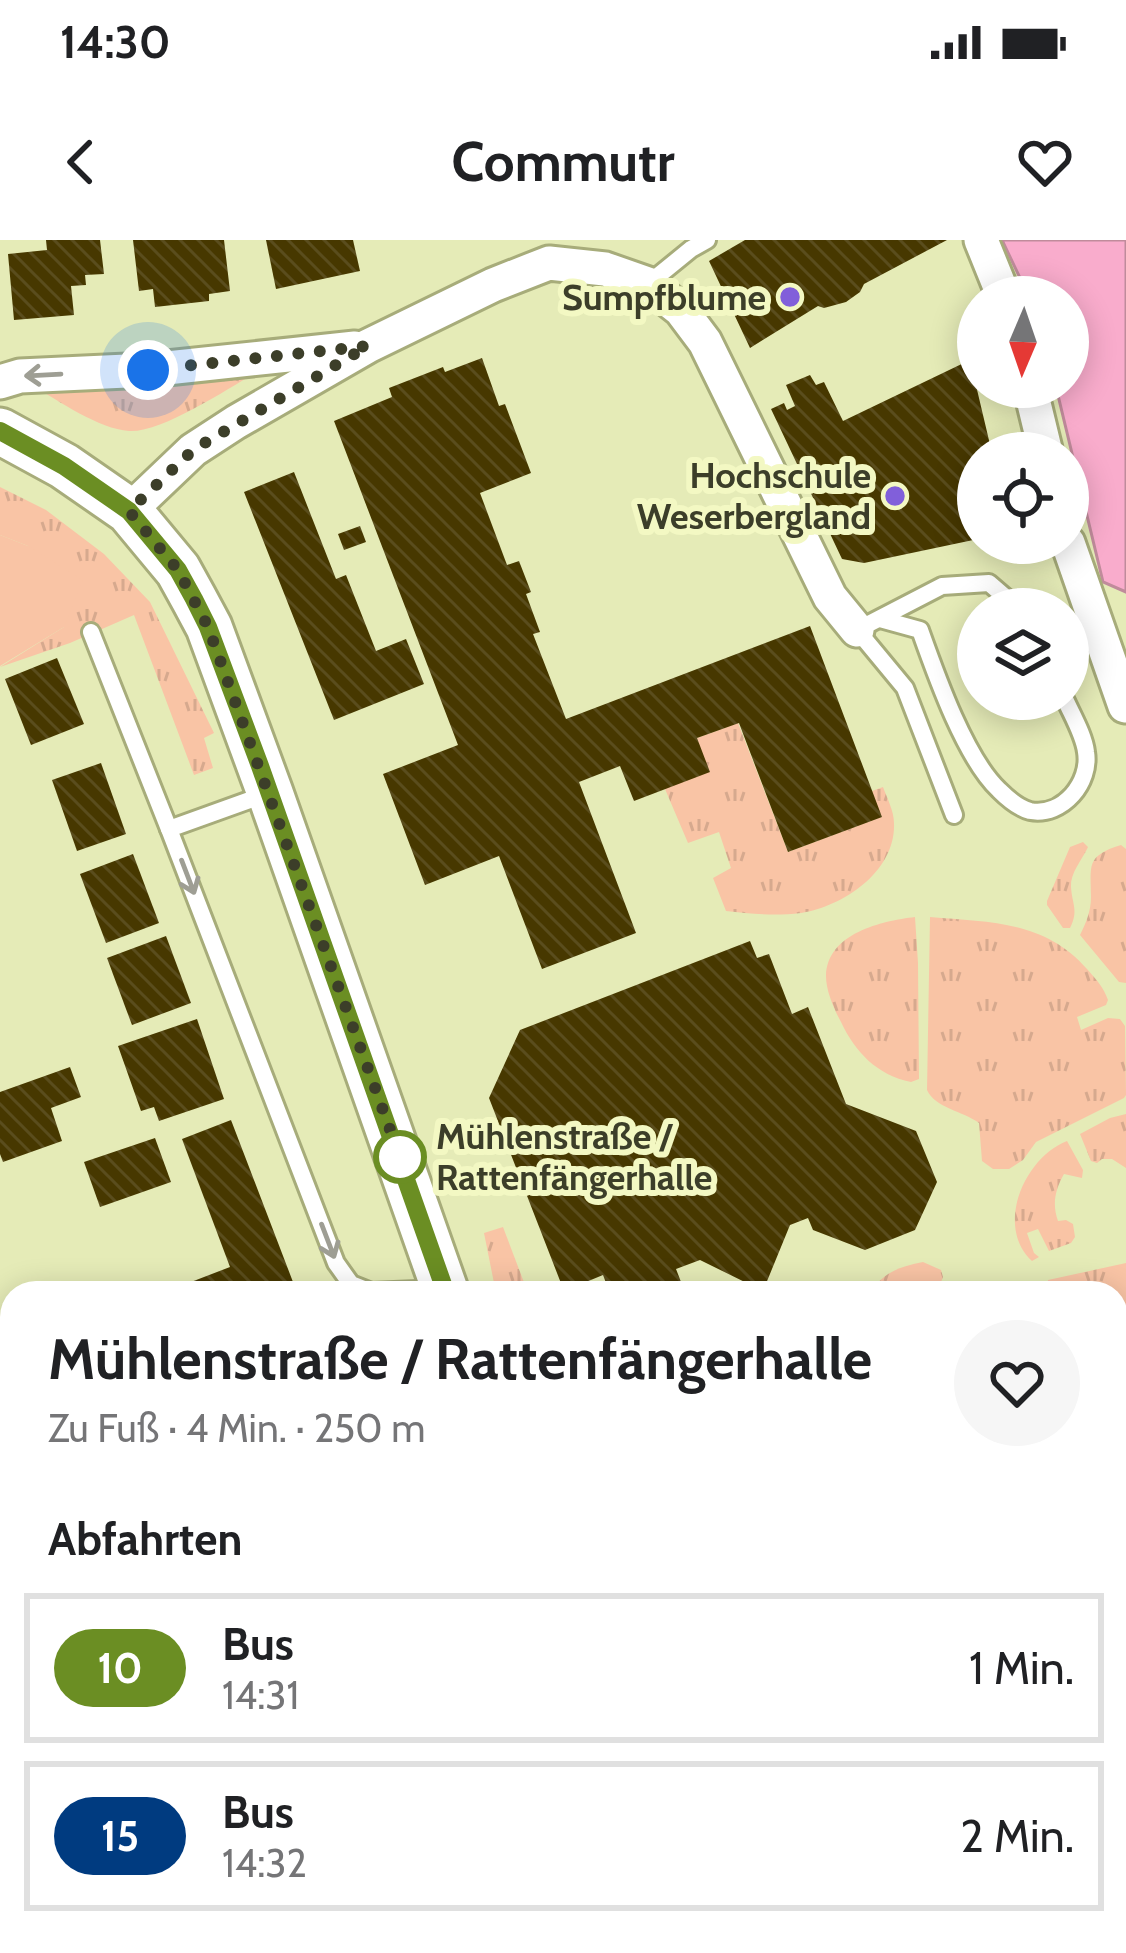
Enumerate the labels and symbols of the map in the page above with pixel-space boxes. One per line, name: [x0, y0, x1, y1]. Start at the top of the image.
place label: Sumpfblume: [562, 275, 766, 319]
north arrow: [957, 276, 1089, 408]
marker: Sumpfblume: [777, 284, 803, 310]
your location: [118, 340, 178, 400]
one-way arrow: [24, 364, 63, 387]
place label: Hochschule Weserbergland: [637, 453, 871, 538]
marker: Hochschule Weserbergland: [882, 483, 908, 509]
one-way arrow: [178, 858, 200, 895]
place label: Mühlenstraße / Rattenfängerhalle: [436, 1114, 712, 1199]
marker: Mühlenstraße / Rattenfängerhalle: [375, 1132, 425, 1182]
one-way arrow: [318, 1222, 340, 1259]

